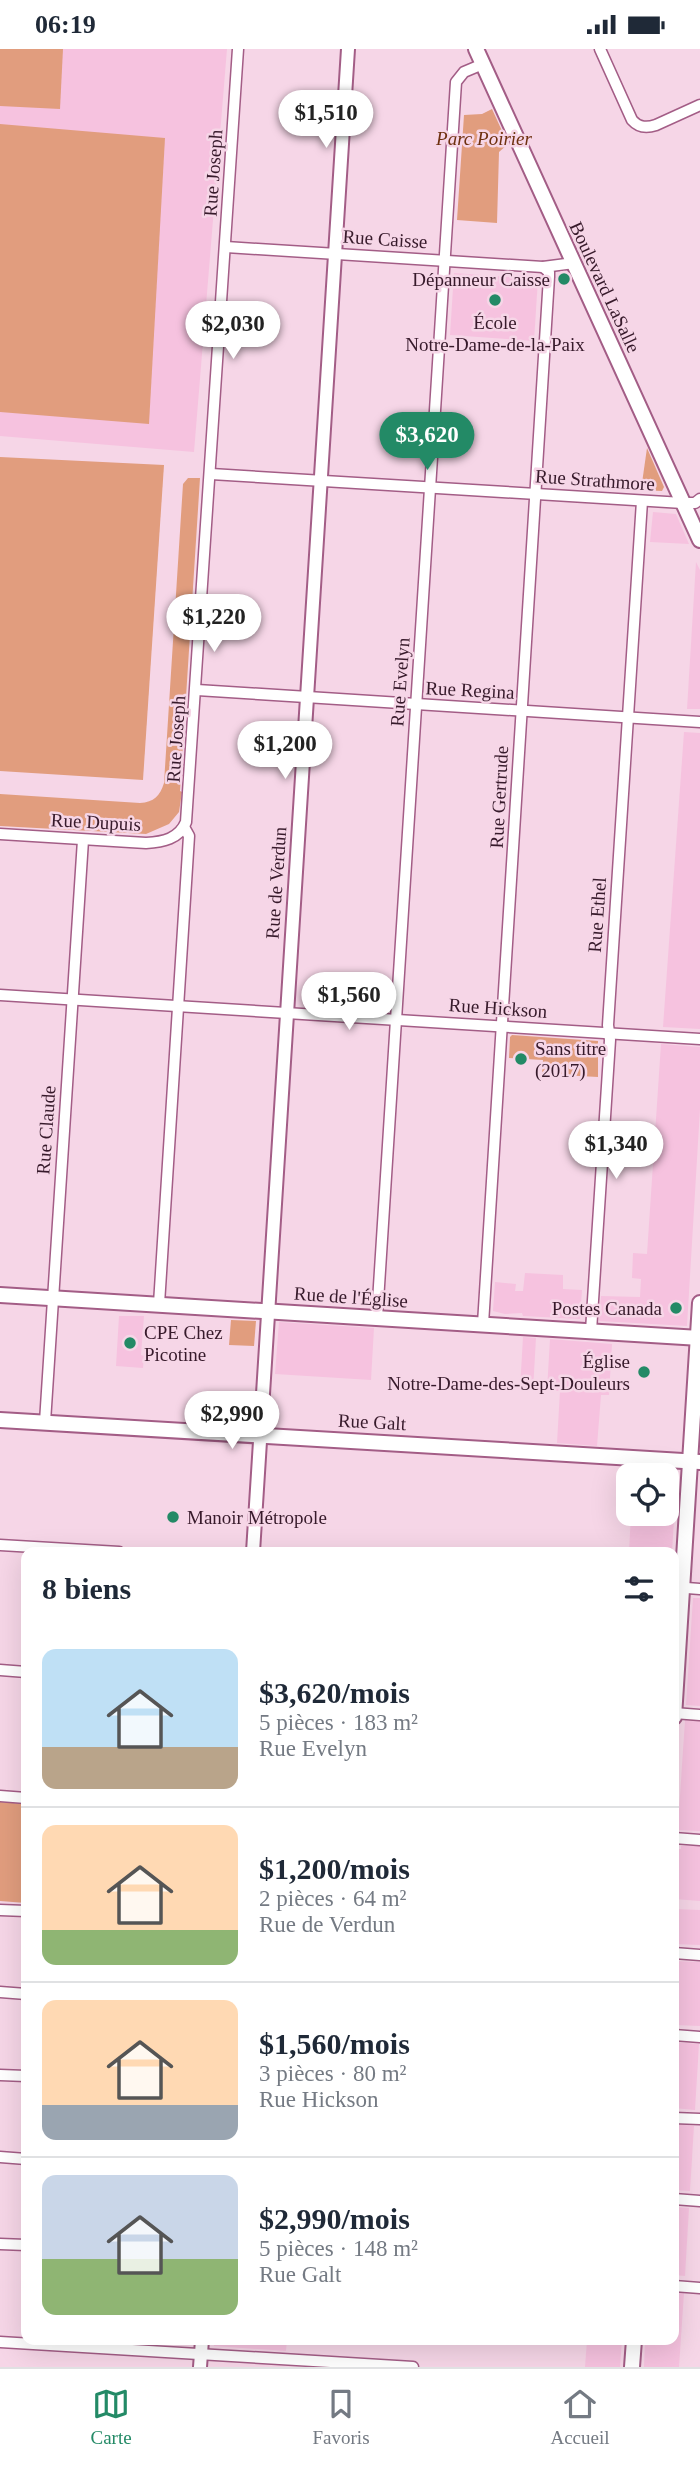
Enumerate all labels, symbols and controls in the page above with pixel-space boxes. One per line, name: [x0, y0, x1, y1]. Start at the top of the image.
text: 06:19: [35, 10, 96, 39]
pin: $1,510: [269, 91, 383, 150]
text: $1,510: [294, 100, 358, 125]
street label: Rue Joseph: [199, 128, 227, 217]
park label: Parc Poirier: [435, 128, 533, 149]
street label: Boulevard LaSalle: [565, 218, 645, 356]
street label: Rue Caisse: [342, 226, 428, 252]
place label: Dépanneur Caisse: [412, 269, 550, 290]
marker: Dépanneur Caisse: [556, 271, 572, 287]
marker: École Notre-Dame-de-la-Paix: [487, 292, 503, 308]
pin: $2,030: [176, 301, 290, 361]
text: $2,030: [201, 311, 265, 336]
place label: École Notre-Dame-de-la-Paix: [405, 312, 585, 355]
pin: $3,620: [370, 413, 484, 472]
text: $3,620: [395, 422, 459, 447]
street label: Rue Strathmore: [535, 465, 655, 495]
pin: $1,220: [157, 595, 271, 654]
text: $1,220: [182, 604, 246, 629]
street label: Rue Evelyn: [386, 636, 414, 727]
street label: Rue Regina: [425, 677, 516, 703]
street label: Rue Joseph: [162, 694, 190, 783]
pin: $1,200: [228, 721, 342, 781]
text: $1,200: [253, 731, 317, 756]
street label: Rue Gertrude: [486, 745, 512, 849]
street label: Rue Dupuis: [50, 809, 142, 835]
street label: Rue de Verdun: [262, 826, 290, 940]
street label: Rue Ethel: [584, 877, 610, 953]
pin: $1,560: [292, 972, 406, 1032]
text: $1,560: [317, 982, 381, 1007]
street label: Rue Hickson: [448, 994, 548, 1022]
place label: Sans titre (2017): [535, 1038, 606, 1082]
marker: Sans titre (2017): [513, 1051, 529, 1067]
street label: Rue Claude: [32, 1085, 60, 1175]
pin: $1,340: [559, 1121, 673, 1181]
text: $1,340: [584, 1131, 648, 1156]
street label: Rue de l'Église: [293, 1283, 409, 1311]
place label: Postes Canada: [552, 1298, 663, 1319]
marker: Postes Canada: [668, 1300, 684, 1316]
place label: CPE Chez Picotine: [144, 1322, 223, 1365]
marker: CPE Chez Picotine: [122, 1335, 138, 1351]
place label: Église Notre-Dame-des-Sept-Douleurs: [387, 1351, 630, 1394]
marker: Église Notre-Dame-des-Sept-Douleurs: [636, 1364, 652, 1380]
pin: $2,990: [175, 1391, 289, 1451]
text: $2,990: [200, 1401, 264, 1426]
street label: Rue Galt: [337, 1410, 407, 1434]
map controls: [616, 1463, 679, 1526]
button: locate: [616, 1463, 679, 1526]
place label: Manoir Métropole: [187, 1507, 327, 1528]
marker: Manoir Métropole: [165, 1509, 181, 1525]
icon: filters: [620, 1570, 658, 1608]
text: 8 biens: [42, 1572, 131, 1605]
text: $3,620/mois: [259, 1676, 410, 1709]
icon: home: [98, 1677, 182, 1761]
text: 5 pièces · 183 m²: [259, 1710, 418, 1735]
text: Rue Evelyn: [259, 1736, 367, 1761]
text: $1,200/mois: [259, 1852, 410, 1885]
icon: home: [98, 1853, 182, 1937]
text: 2 pièces · 64 m²: [259, 1886, 406, 1911]
text: Rue de Verdun: [259, 1912, 395, 1937]
text: $1,560/mois: [259, 2027, 410, 2060]
icon: home: [98, 2028, 182, 2112]
text: 3 pièces · 80 m²: [259, 2061, 406, 2086]
text: Rue Hickson: [259, 2087, 378, 2112]
text: $2,990/mois: [259, 2202, 410, 2235]
icon: home: [98, 2203, 182, 2287]
text: 5 pièces · 148 m²: [259, 2236, 418, 2261]
text: Rue Galt: [259, 2262, 341, 2287]
tab: Carte: [90, 2385, 132, 2449]
tab: Favoris: [313, 2385, 370, 2449]
tab: Accueil: [550, 2385, 610, 2449]

